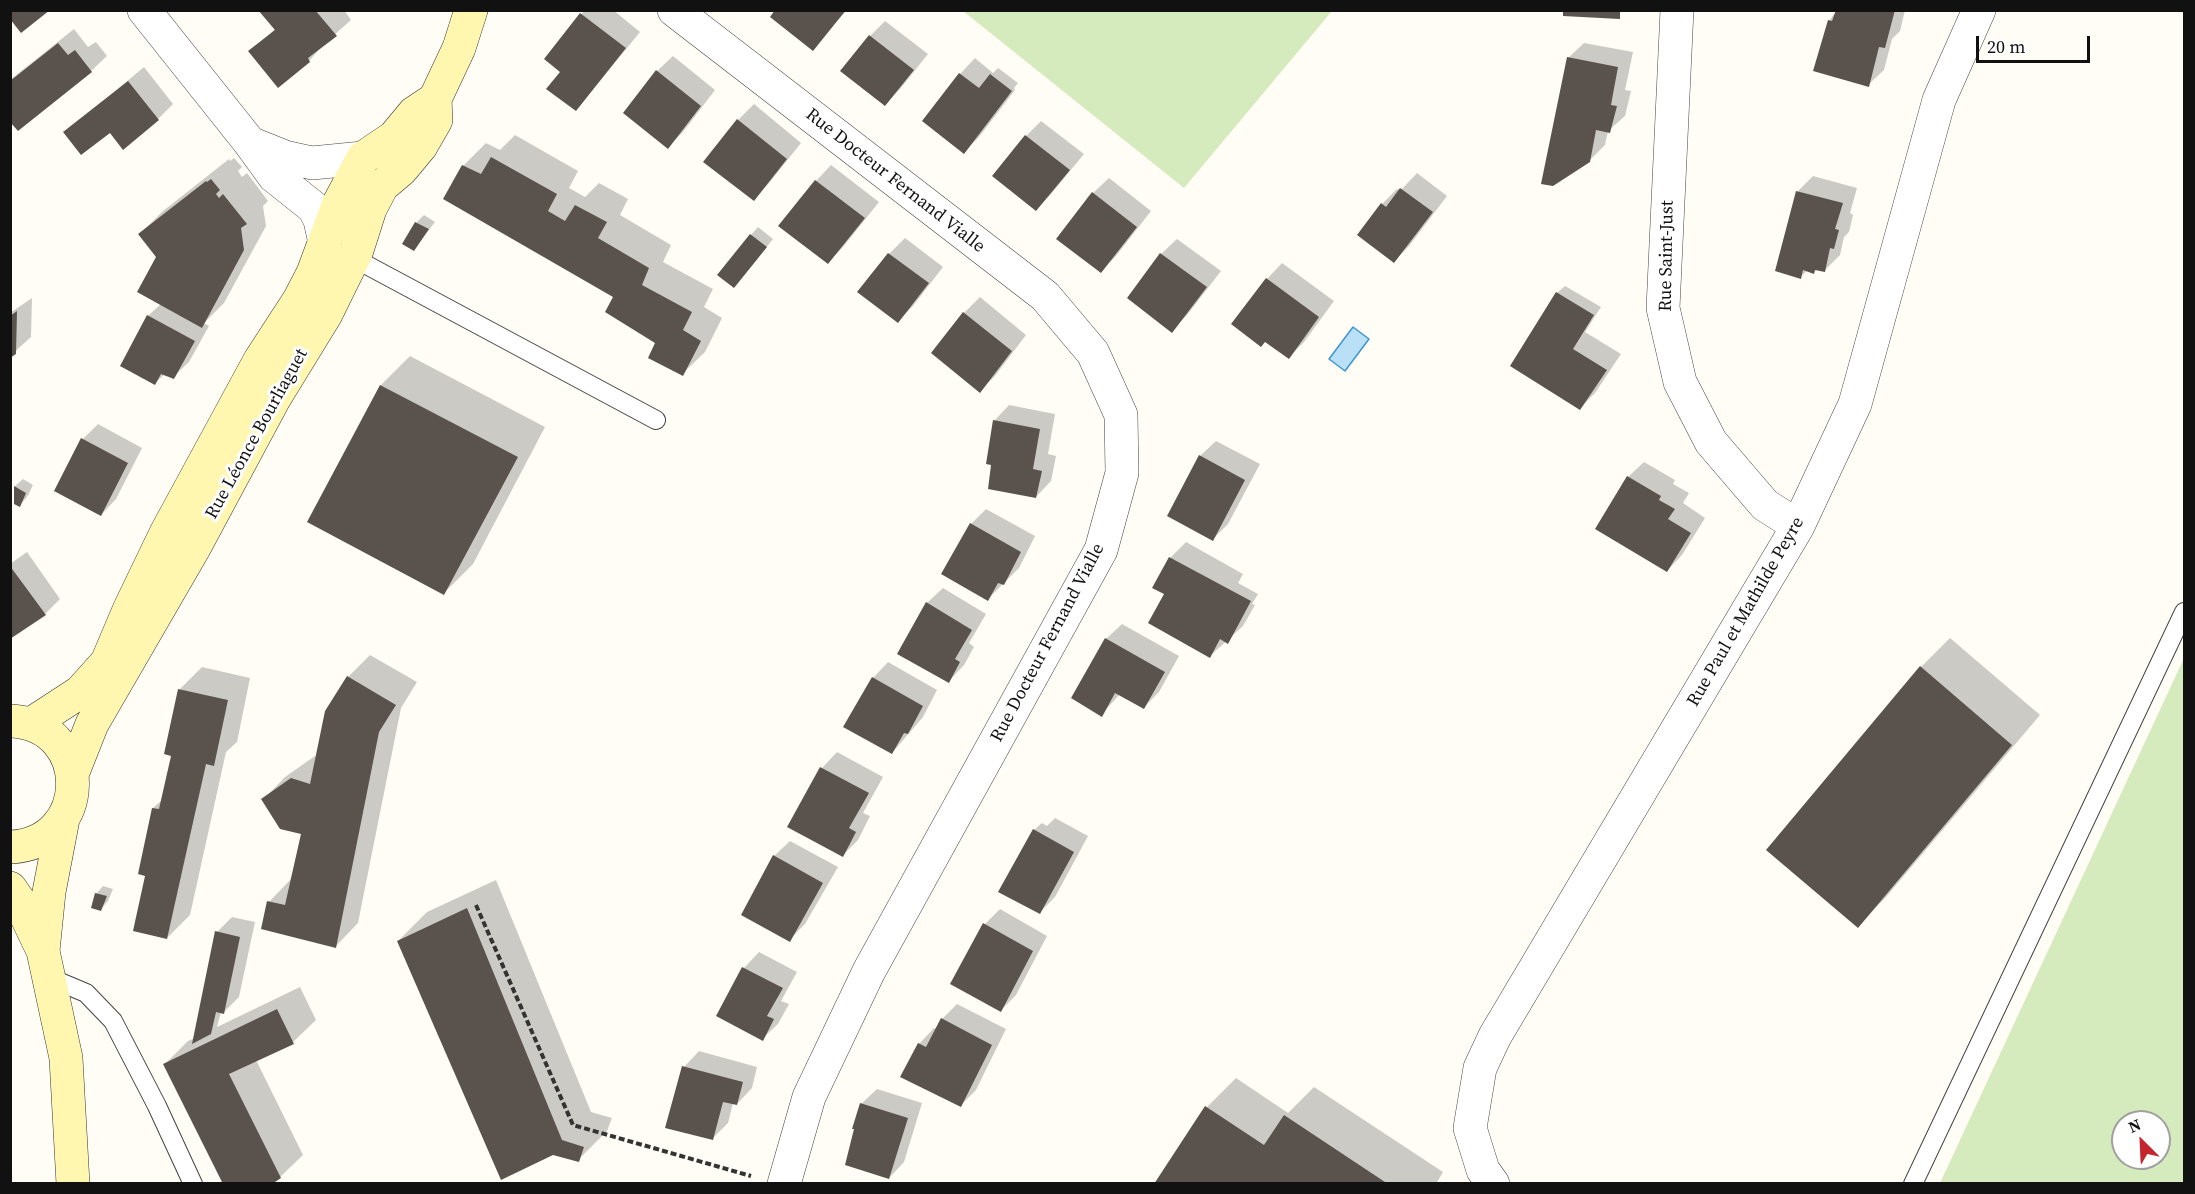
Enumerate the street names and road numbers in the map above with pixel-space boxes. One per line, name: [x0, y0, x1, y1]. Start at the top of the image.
street label: Rue Docteur Fernand Vialle: [801, 104, 989, 258]
street label: Rue Saint-Just: [1655, 200, 1679, 312]
street label: Rue Léonce Bourliaguet: [201, 345, 313, 523]
street label: Rue Paul et Mathilde Peyre: [1683, 513, 1809, 711]
street label: Rue Docteur Fernand Vialle: [986, 540, 1110, 746]

